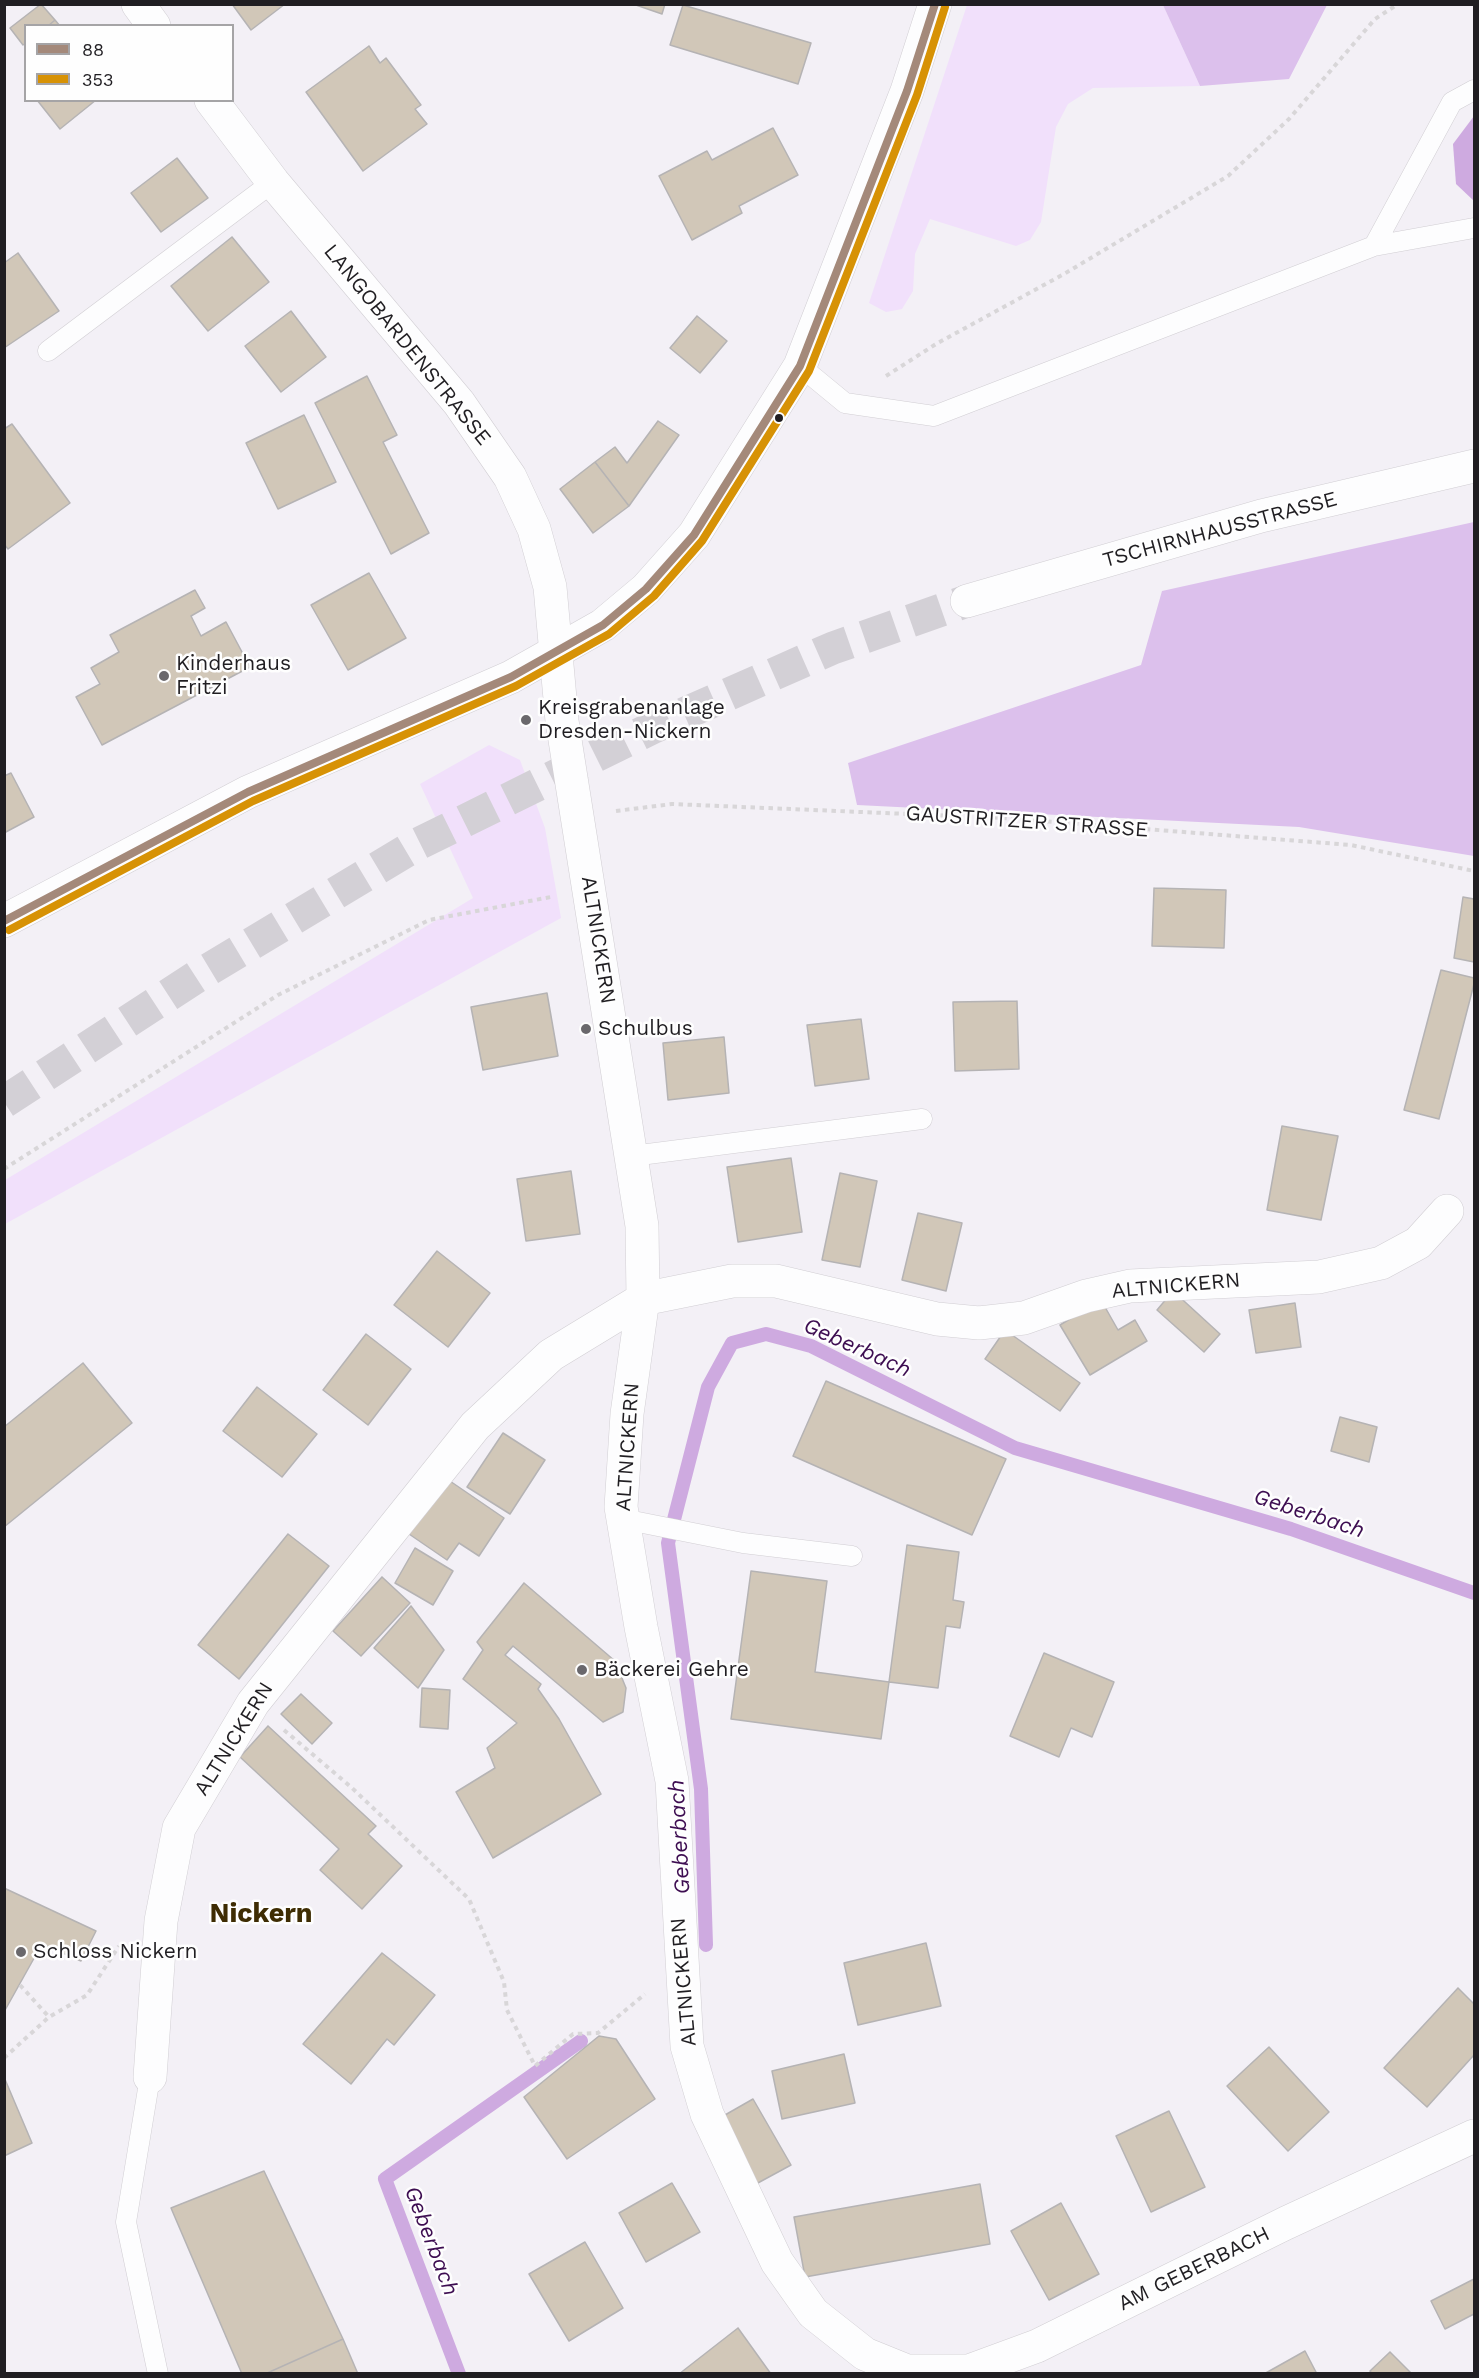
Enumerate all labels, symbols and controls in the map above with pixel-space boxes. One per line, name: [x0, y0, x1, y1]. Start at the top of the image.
legend: [24, 24, 234, 102]
text: 88: [82, 39, 104, 60]
text: 353: [82, 69, 113, 90]
street label: LANGOBARDENSTRASSE: [318, 239, 496, 451]
unlabelled marker: [773, 412, 785, 424]
street label: TSCHIRNHAUSSTRASSE: [1100, 487, 1340, 573]
place label: Kinderhaus Fritzi: [176, 651, 291, 701]
marker: Kinderhaus Fritzi: [157, 669, 171, 683]
place label: Kreisgrabenanlage Dresden-Nickern: [538, 695, 725, 745]
marker: Kreisgrabenanlage Dresden-Nickern: [519, 713, 533, 727]
street label: GAUSTRITZER STRASSE: [905, 801, 1149, 843]
street label: ALTNICKERN: [575, 874, 621, 1006]
place label: Schulbus: [598, 1016, 693, 1042]
marker: Schulbus: [579, 1022, 593, 1036]
street label: ALTNICKERN: [1111, 1268, 1241, 1304]
water label: Geberbach: [799, 1313, 915, 1383]
street label: ALTNICKERN: [611, 1382, 645, 1512]
water label: Geberbach: [1250, 1484, 1368, 1544]
place label: Bäckerei Gehre: [594, 1657, 749, 1683]
marker: Bäckerei Gehre: [575, 1663, 589, 1677]
street label: ALTNICKERN: [189, 1678, 279, 1800]
water label: Geberbach: [664, 1779, 696, 1895]
district label: Nickern: [209, 1898, 313, 1930]
street label: ALTNICKERN: [666, 1917, 702, 2047]
place label: Schloss Nickern: [33, 1939, 198, 1965]
marker: Schloss Nickern: [14, 1945, 28, 1959]
water label: Geberbach: [398, 2183, 464, 2299]
street label: AM GEBERBACH: [1114, 2221, 1274, 2317]

